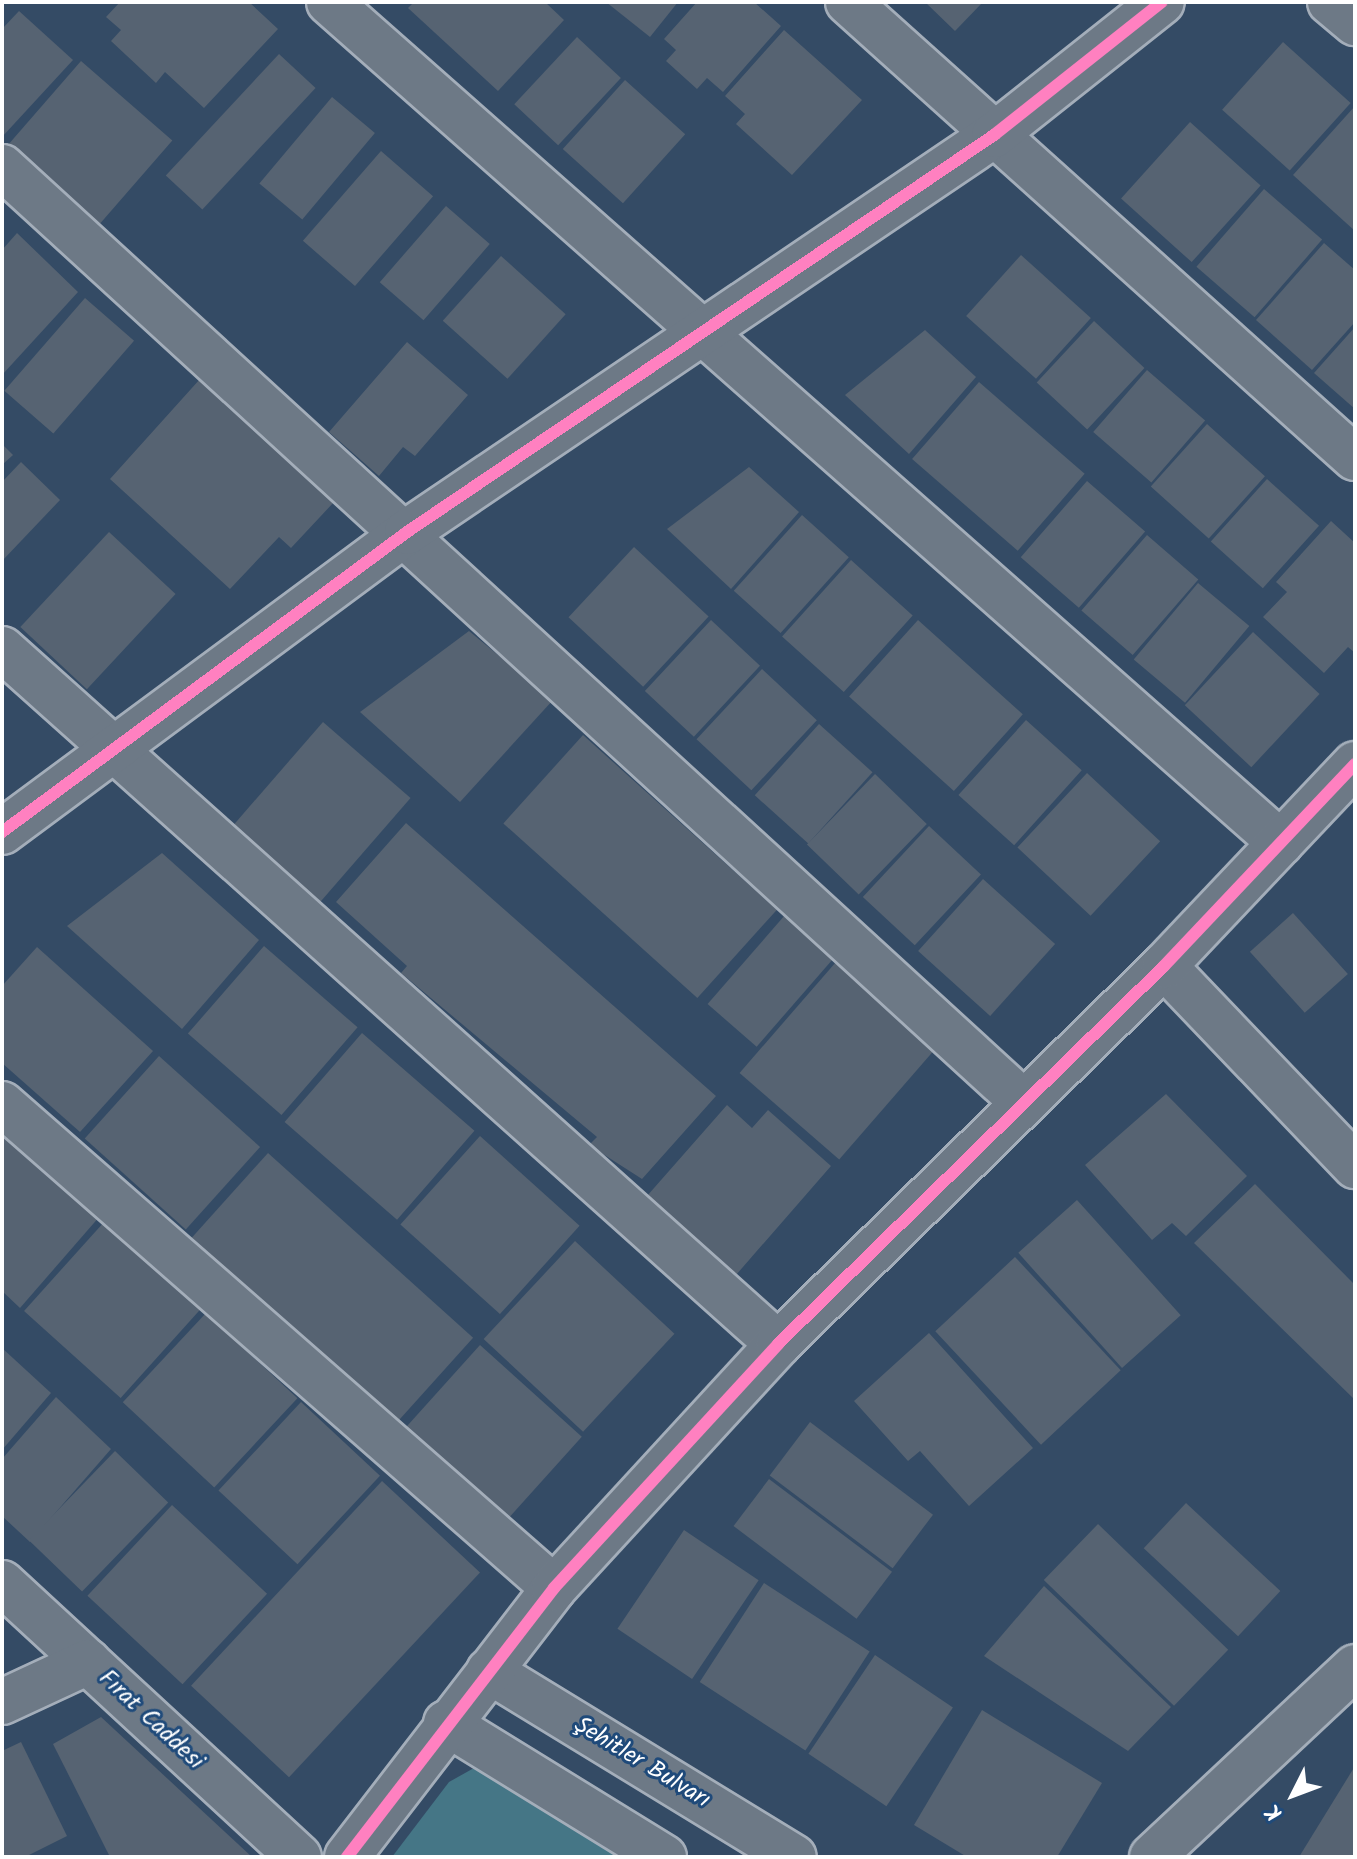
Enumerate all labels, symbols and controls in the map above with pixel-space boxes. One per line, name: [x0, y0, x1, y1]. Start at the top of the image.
street label: Fırat Caddesi: [92, 1664, 210, 1776]
street label: Şehitler Bulvarı: [569, 1711, 715, 1815]
north arrow: [1253, 1755, 1333, 1835]
text: K: [1257, 1795, 1292, 1828]

